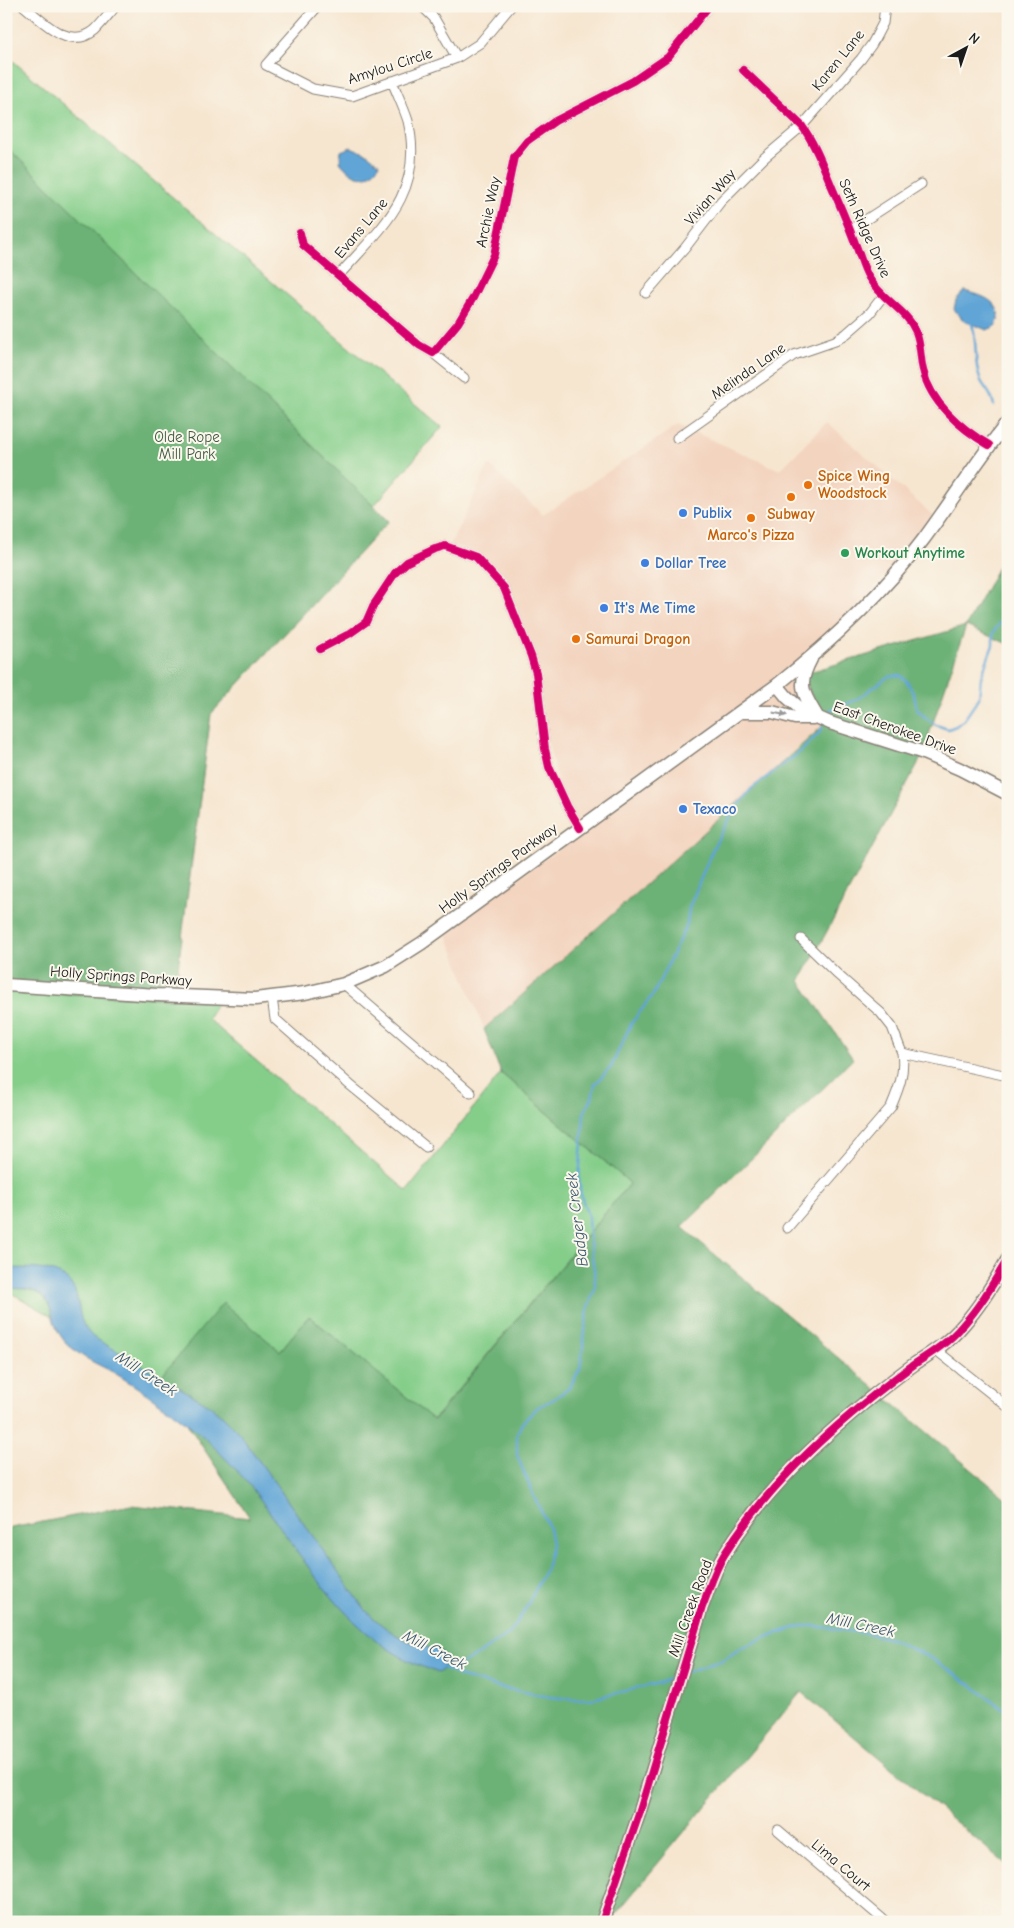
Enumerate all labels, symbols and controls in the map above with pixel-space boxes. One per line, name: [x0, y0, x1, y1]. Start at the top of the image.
north arrow: [942, 22, 992, 72]
street label: Karen Lane: [808, 25, 868, 94]
text: N: [965, 29, 983, 48]
street label: Amylou Circle: [345, 44, 435, 88]
street label: Vivian Way: [681, 165, 739, 229]
street label: Archie Way: [472, 175, 504, 249]
street label: Seth Ridge Drive: [835, 176, 895, 281]
street label: Evans Lane: [331, 194, 392, 262]
street label: Melinda Lane: [707, 339, 789, 403]
park label: Olde Rope Mill Park: [154, 428, 220, 463]
place label: Spice Wing Woodstock: [818, 467, 890, 502]
marker: Spice Wing Woodstock: [802, 479, 814, 491]
marker: Subway: [785, 491, 797, 503]
place label: Publix: [693, 504, 732, 522]
place label: Subway: [767, 505, 815, 523]
marker: Publix: [677, 507, 689, 519]
marker: Marco's Pizza: [745, 512, 757, 524]
place label: Marco's Pizza: [707, 526, 795, 544]
place label: Workout Anytime: [855, 544, 965, 562]
marker: Workout Anytime: [839, 547, 851, 559]
place label: Dollar Tree: [655, 554, 726, 572]
marker: Dollar Tree: [639, 557, 651, 569]
place label: It's Me Time: [614, 599, 695, 617]
marker: It's Me Time: [598, 602, 610, 614]
place label: Samurai Dragon: [586, 630, 690, 648]
marker: Samurai Dragon: [570, 633, 582, 645]
street label: East Cherokee Drive: [831, 697, 960, 759]
one-way arrow: [772, 710, 787, 718]
place label: Texaco: [693, 800, 737, 818]
marker: Texaco: [677, 803, 689, 815]
street label: Holly Springs Parkway: [435, 819, 561, 917]
street label: Holly Springs Parkway: [50, 962, 193, 990]
water label: Badger Creek: [562, 1172, 592, 1268]
water label: Mill Creek: [112, 1347, 180, 1400]
street label: Mill Creek Road: [664, 1557, 716, 1659]
water label: Mill Creek: [824, 1609, 897, 1641]
water label: Mill Creek: [399, 1626, 470, 1674]
street label: Lima Court: [808, 1835, 875, 1895]

